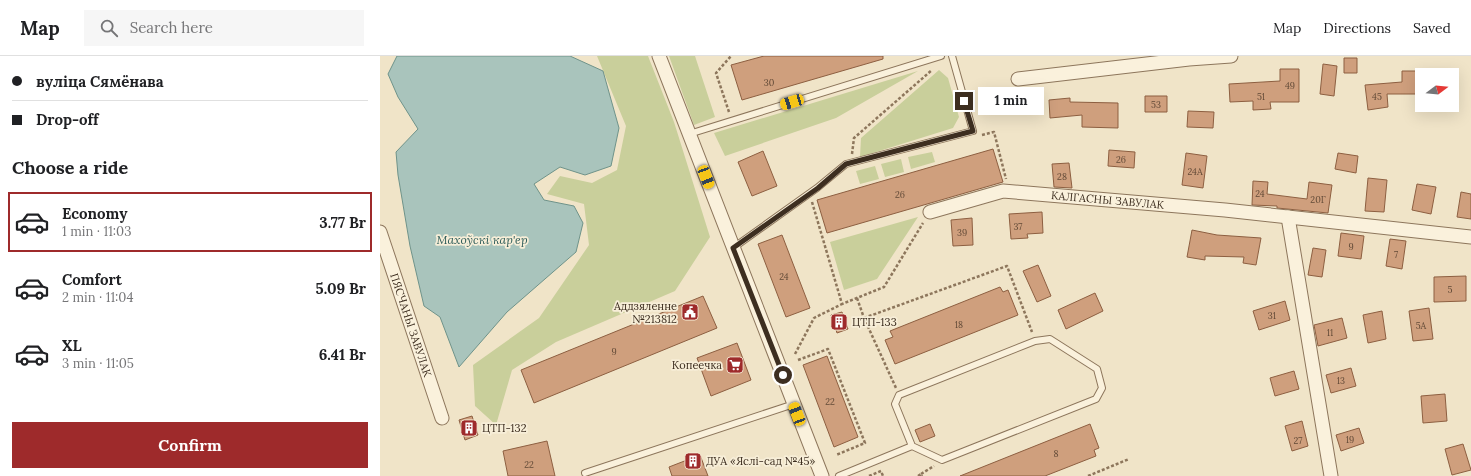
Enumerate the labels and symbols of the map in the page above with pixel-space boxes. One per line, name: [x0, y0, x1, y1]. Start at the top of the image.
north arrow: [1415, 68, 1459, 112]
house number: 30: [764, 77, 775, 88]
house number: 49: [1285, 80, 1295, 91]
callout: 1 min: [978, 87, 1044, 115]
house number: 51: [1257, 91, 1265, 102]
house number: 45: [1372, 91, 1382, 102]
route end: [955, 92, 973, 110]
car: [779, 93, 805, 111]
house number: 53: [1151, 99, 1161, 110]
house number: 26: [1116, 154, 1126, 165]
car: [696, 164, 716, 190]
house number: 24А: [1187, 166, 1203, 177]
house number: 28: [1057, 171, 1067, 182]
street label: КАЛГАСНЫ ЗАВУЛАК: [1051, 188, 1165, 212]
house number: 24: [1255, 188, 1265, 199]
house number: 26: [895, 189, 905, 200]
house number: 20Г: [1310, 194, 1326, 205]
house number: 37: [1014, 221, 1022, 232]
house number: 39: [957, 227, 967, 238]
water label: Махоўскі кар'ер: [437, 232, 528, 247]
house number: 9: [1348, 241, 1354, 252]
house number: 7: [1394, 249, 1398, 260]
street label: ПЯСЧАНЫ ЗАВУЛАК: [387, 271, 435, 379]
house number: 24: [779, 271, 789, 282]
house number: 5: [1448, 284, 1453, 295]
place label: Аддзяленне №213812: [613, 299, 677, 326]
public building icon: Аддзяленне №213812: [680, 302, 700, 322]
house number: 31: [1268, 310, 1276, 321]
building icon: ЦТП-133: [829, 312, 849, 332]
place label: ЦТП-133: [852, 315, 897, 329]
house number: 18: [955, 319, 963, 330]
house number: 5А: [1416, 320, 1427, 331]
house number: 11: [1327, 327, 1333, 338]
house number: 9: [611, 346, 617, 357]
supermarket icon: Копеечка: [725, 355, 745, 375]
place label: Копеечка: [672, 358, 722, 372]
route start: [774, 366, 792, 384]
house number: 13: [1337, 375, 1345, 386]
house number: 22: [825, 396, 835, 407]
car: [787, 401, 807, 427]
building icon: ЦТП-132: [459, 418, 479, 438]
place label: ЦТП-132: [482, 421, 527, 435]
house number: 19: [1346, 434, 1354, 445]
house number: 27: [1294, 435, 1302, 446]
house number: 8: [1053, 448, 1059, 459]
building icon: ДУА «Яслі-сад №45»: [683, 451, 703, 471]
place label: ДУА «Яслі-сад №45»: [706, 454, 816, 468]
house number: 22: [524, 459, 534, 470]

